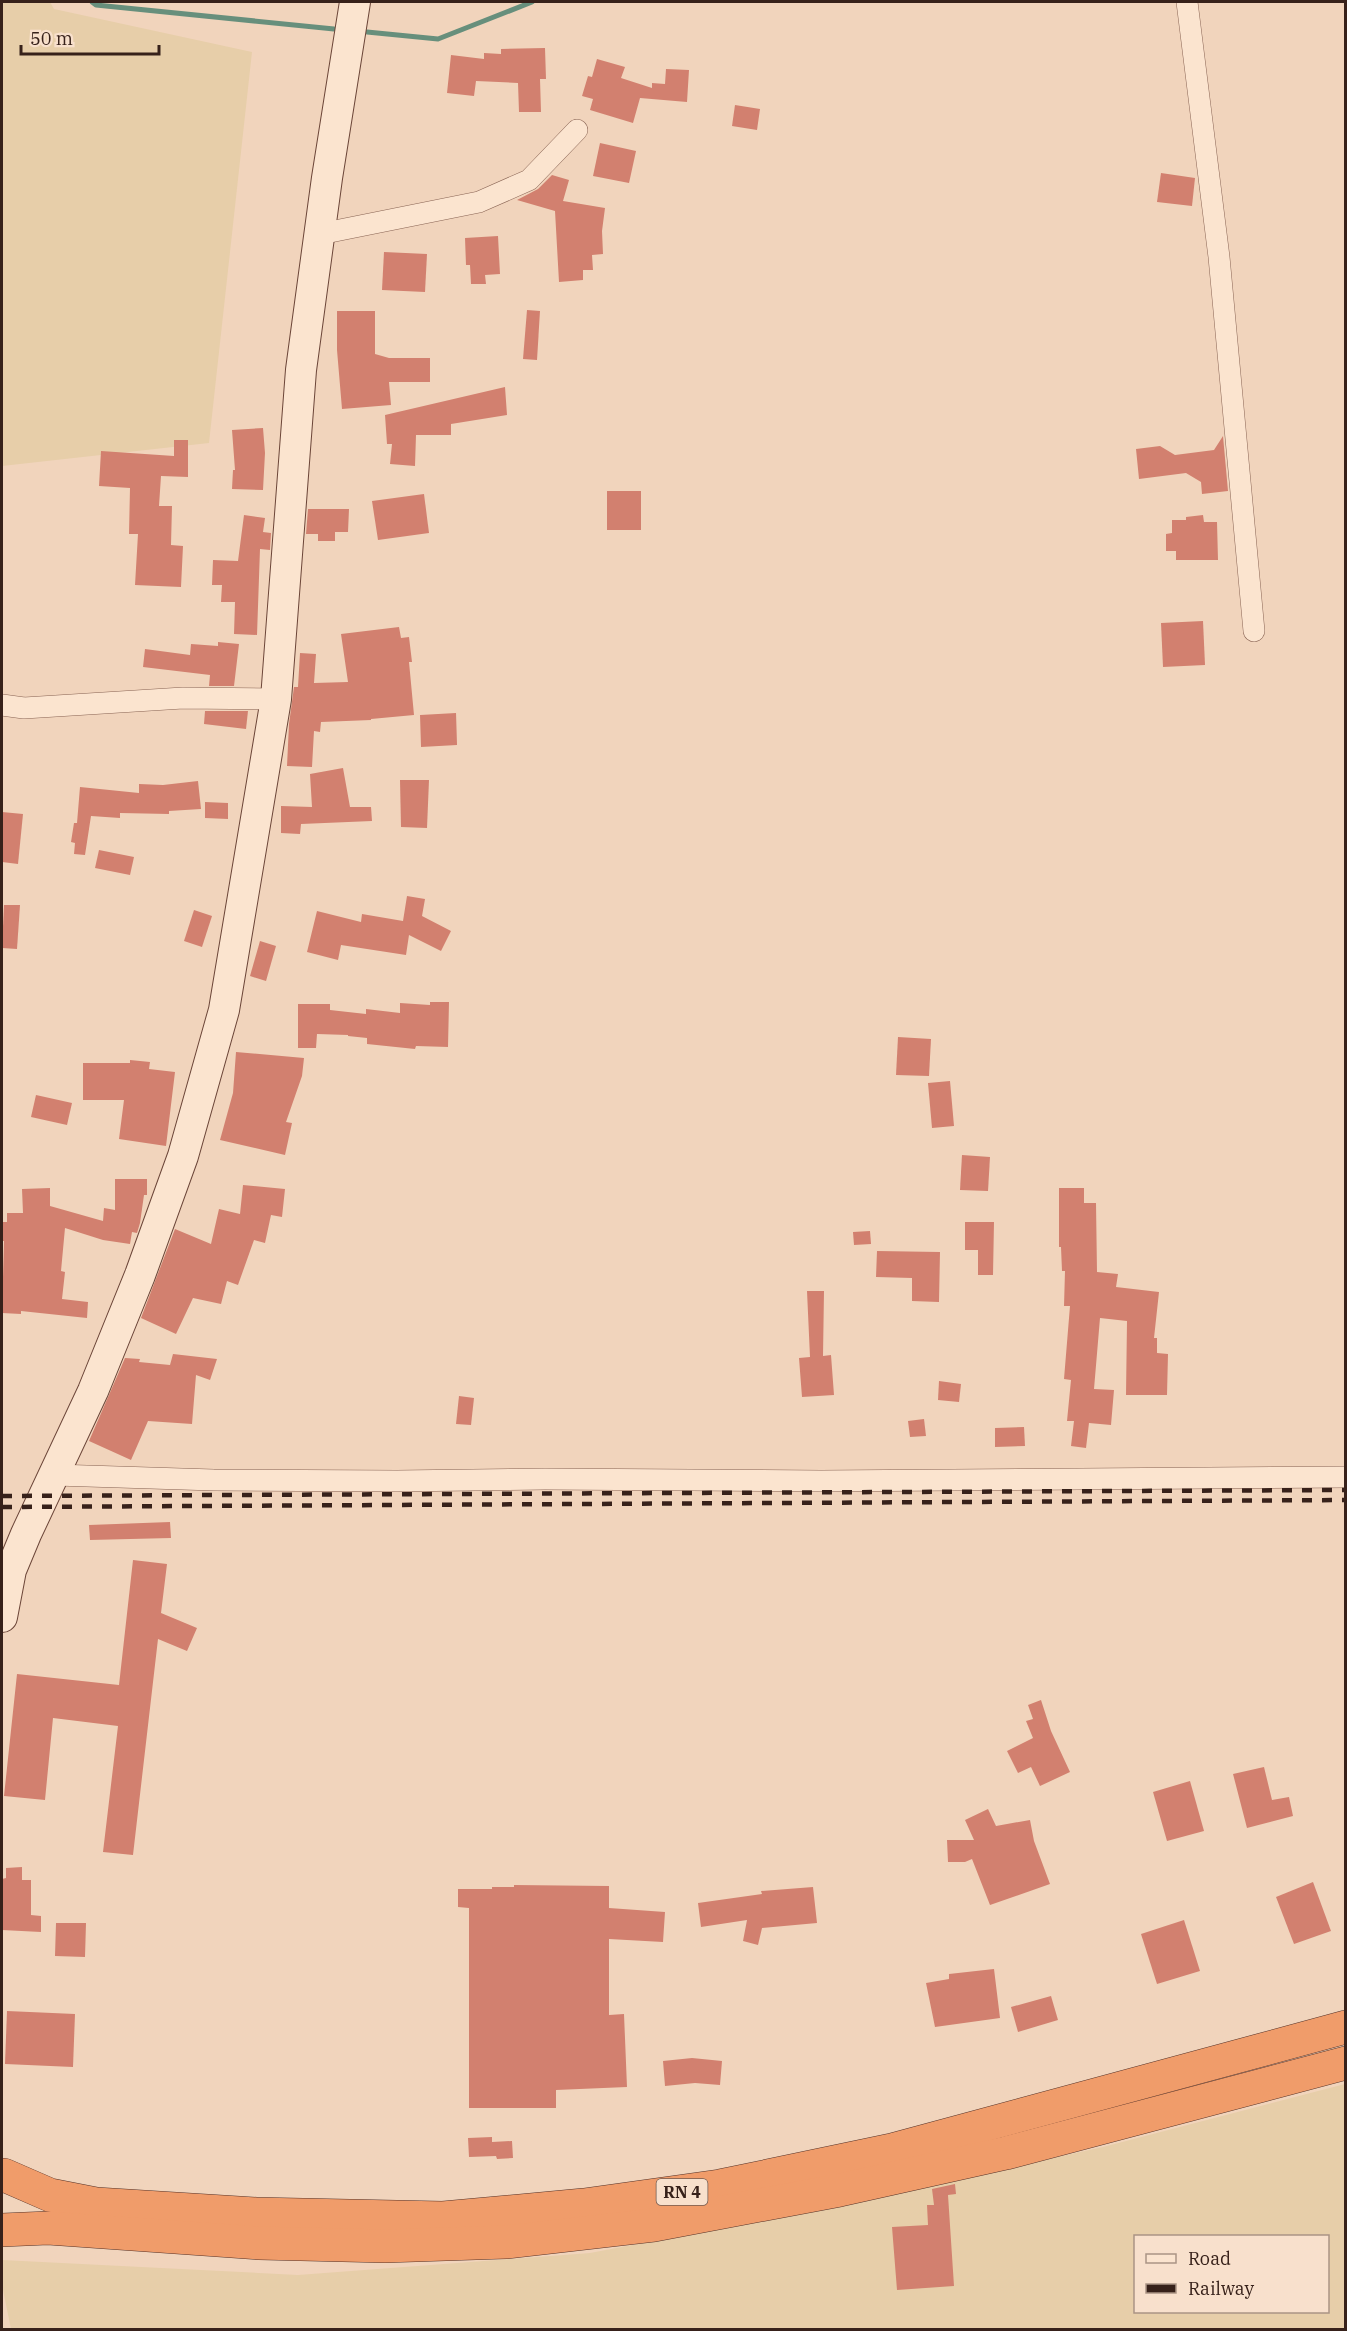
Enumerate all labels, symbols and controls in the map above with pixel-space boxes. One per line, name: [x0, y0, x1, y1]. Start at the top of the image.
scale bar: [21, 18, 159, 56]
text: 50 m: [30, 27, 73, 50]
road number: RN 4: [656, 2179, 708, 2205]
legend: [1134, 2235, 1329, 2313]
text: Road: [1188, 2247, 1231, 2270]
text: Railway: [1188, 2277, 1254, 2300]

